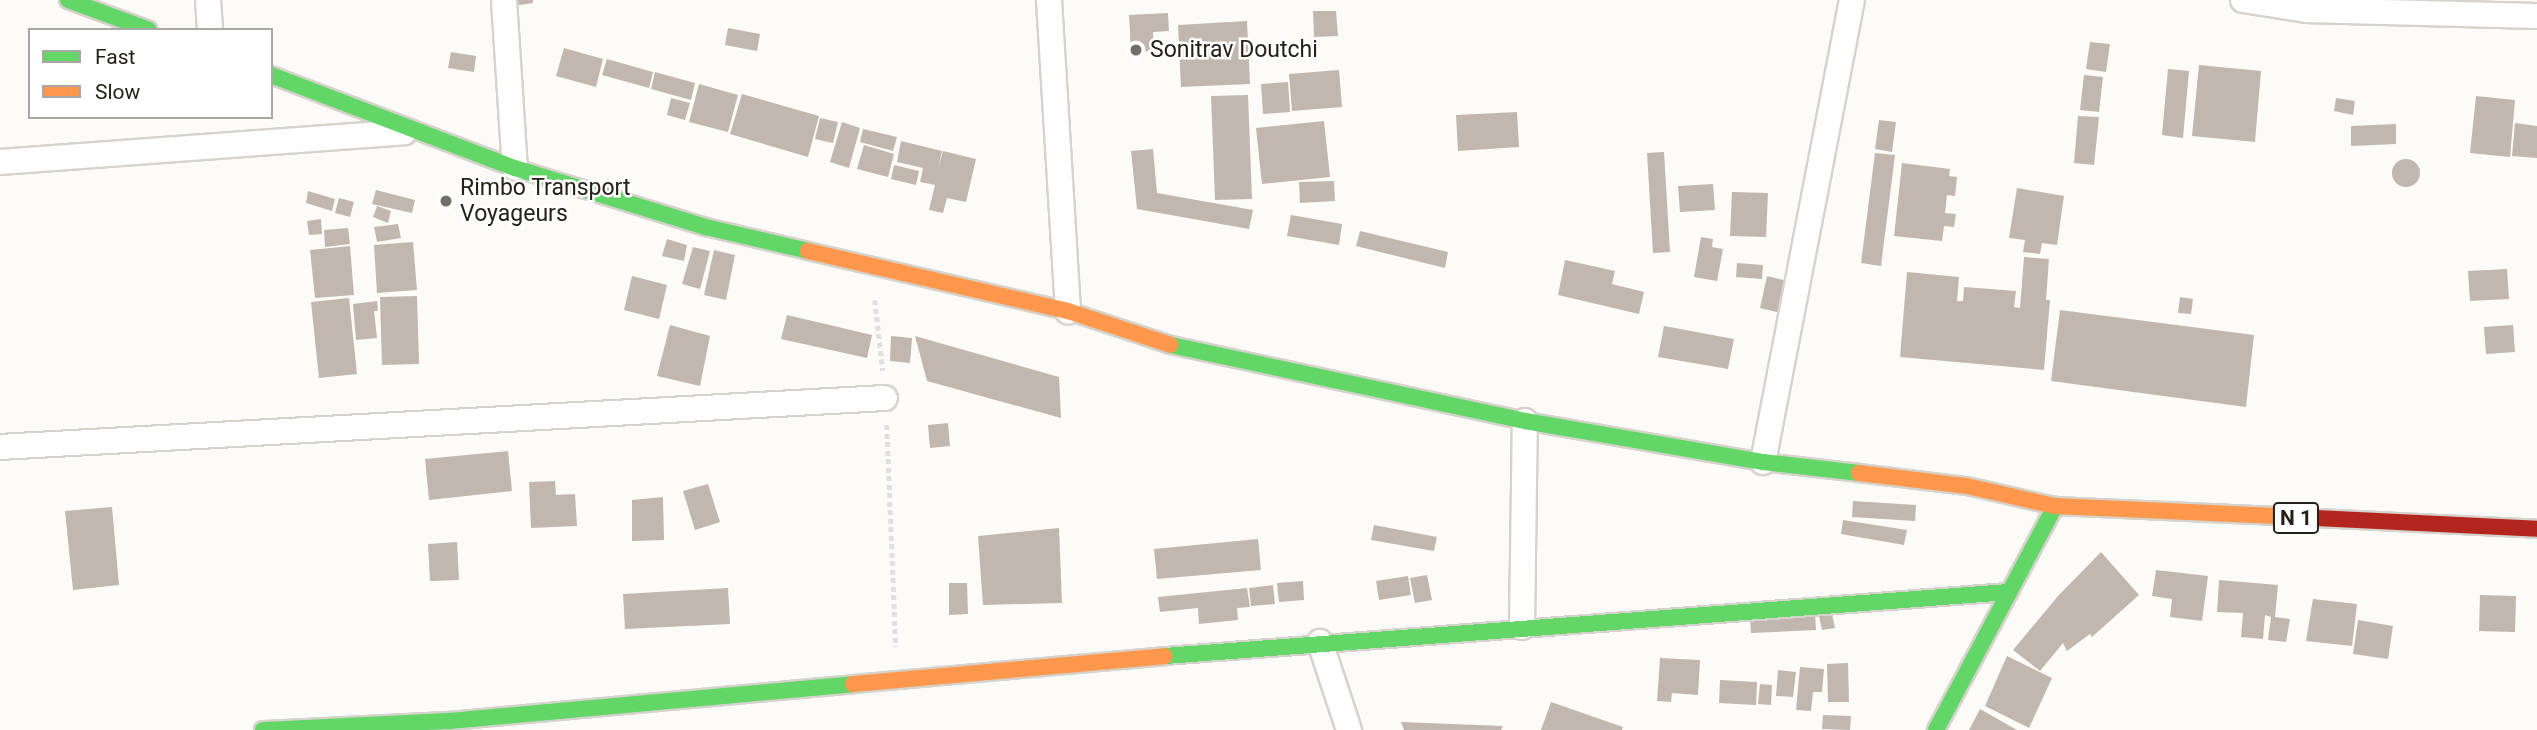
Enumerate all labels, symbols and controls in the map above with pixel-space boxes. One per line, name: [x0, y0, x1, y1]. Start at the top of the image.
legend: [28, 28, 273, 119]
place label: Sonitrav Doutchi: [1150, 36, 1318, 64]
marker: Sonitrav Doutchi: [1128, 42, 1144, 58]
text: Fast: [95, 45, 135, 69]
text: Slow: [95, 80, 140, 104]
place label: Rimbo Transport Voyageurs: [460, 174, 631, 228]
marker: Rimbo Transport Voyageurs: [438, 193, 454, 209]
road number: N 1: [2272, 500, 2320, 536]

